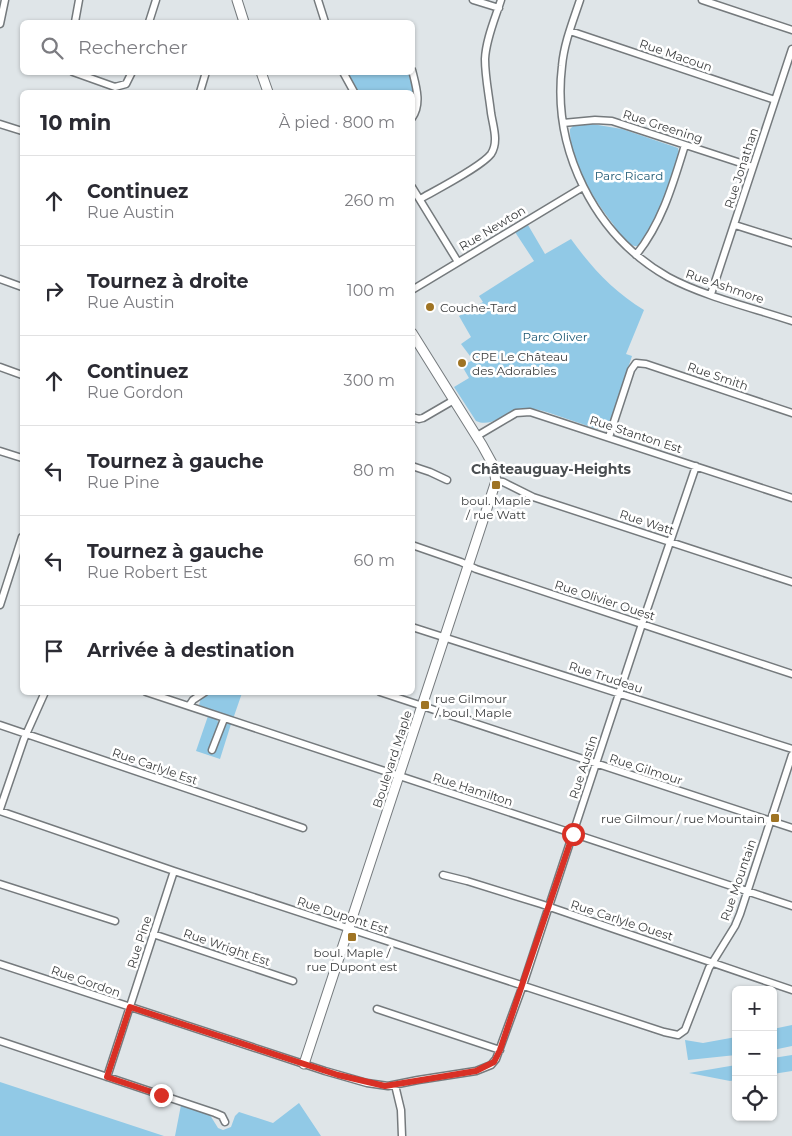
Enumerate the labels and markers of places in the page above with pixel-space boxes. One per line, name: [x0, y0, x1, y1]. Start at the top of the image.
place label: Couche-Tard: [440, 300, 517, 315]
marker: Couche-Tard: [424, 301, 436, 313]
place label: CPE Le Château des Adorables: [472, 349, 568, 378]
marker: CPE Le Château des Adorables: [456, 357, 468, 369]
marker: boul. Maple / rue Watt: [490, 479, 502, 491]
place label: boul. Maple / rue Watt: [461, 493, 531, 522]
place label: rue Gilmour / boul. Maple: [434, 691, 512, 720]
marker: rue Gilmour / boul. Maple: [419, 699, 431, 711]
place label: rue Gilmour / rue Mountain: [601, 811, 765, 826]
marker: rue Gilmour / rue Mountain: [769, 812, 781, 824]
marker: boul. Maple / rue Dupont est: [346, 931, 358, 943]
place label: boul. Maple / rue Dupont est: [306, 945, 398, 974]

